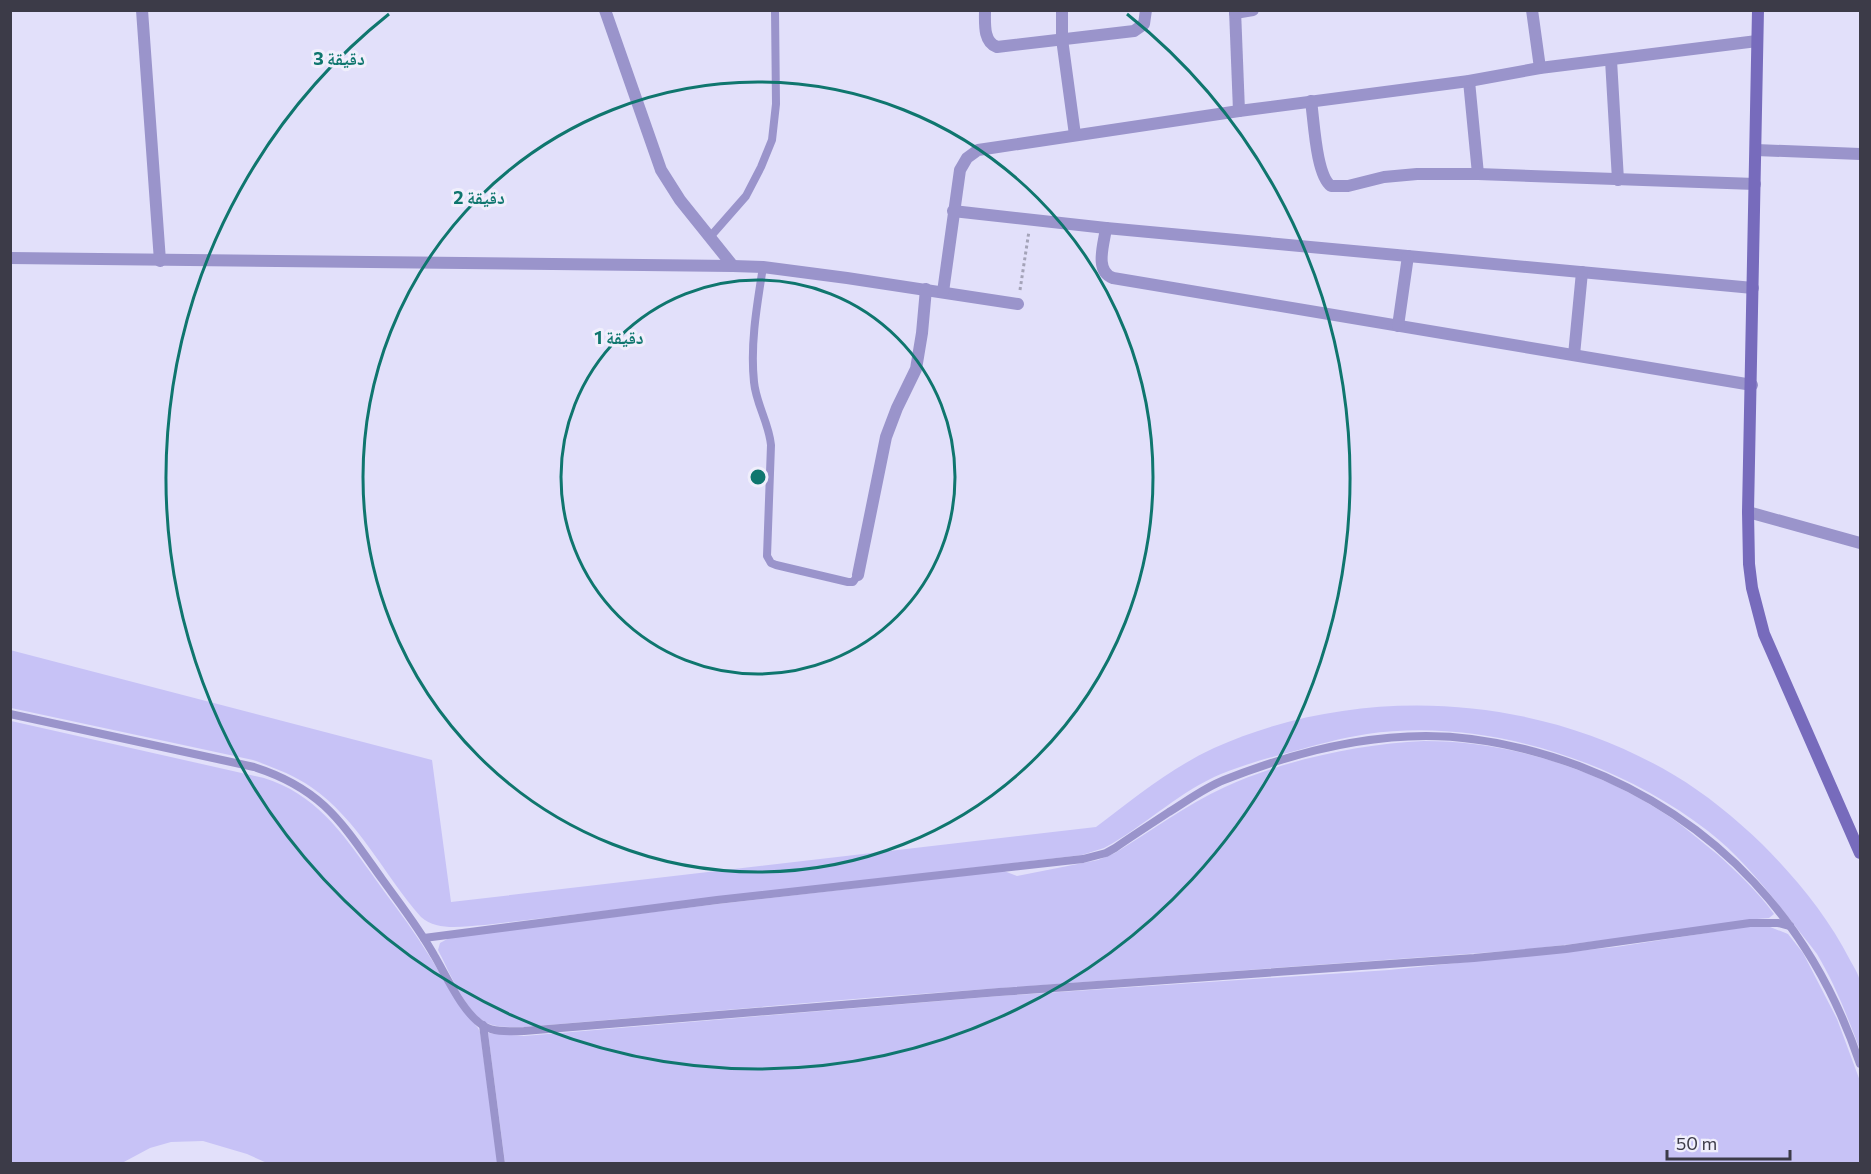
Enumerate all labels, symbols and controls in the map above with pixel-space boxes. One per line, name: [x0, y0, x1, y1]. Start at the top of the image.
text: 3 دقيقة: [313, 47, 365, 69]
text: 2 دقيقة: [453, 186, 505, 208]
text: 1 دقيقة: [594, 326, 644, 348]
centre of rings: [748, 467, 768, 487]
scale bar: [1667, 1123, 1790, 1161]
text: 50 m: [1676, 1132, 1717, 1154]

